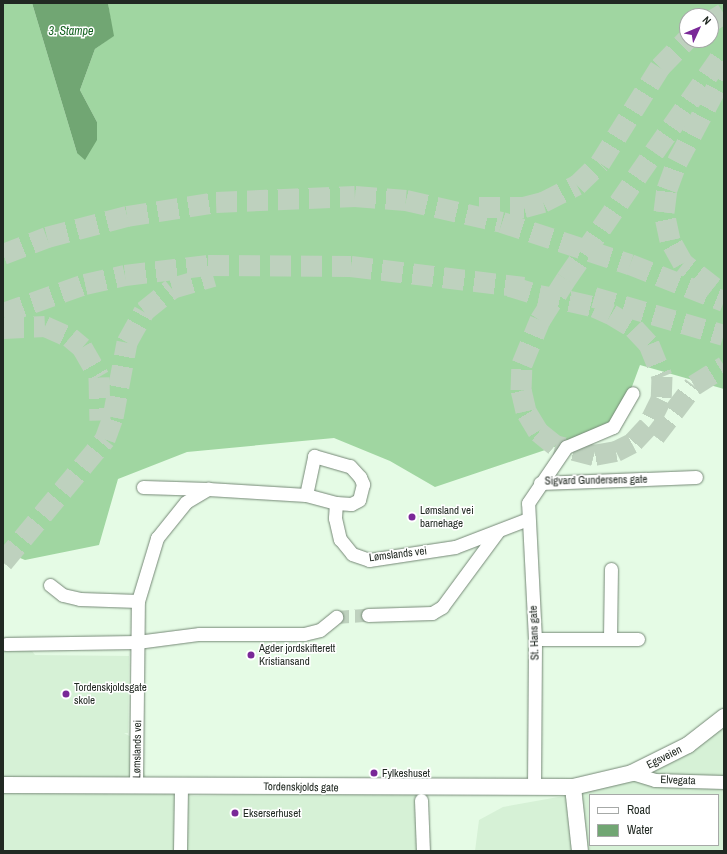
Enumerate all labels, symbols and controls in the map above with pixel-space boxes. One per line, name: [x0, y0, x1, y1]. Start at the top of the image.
north arrow: [679, 8, 719, 48]
text: N: [700, 13, 714, 28]
water label: 3. Stampe: [49, 25, 93, 39]
street label: Sigvard Gundersens gate: [544, 473, 648, 487]
place label: Lømsland vei barnehage: [420, 504, 474, 530]
marker: Lømsland vei barnehage: [407, 512, 417, 522]
street label: Lømslands vei: [368, 544, 428, 564]
street label: St. Hans gate: [526, 605, 542, 661]
place label: Agder jordskifterett Kristiansand: [259, 642, 335, 668]
marker: Agder jordskifterett Kristiansand: [246, 650, 256, 660]
place label: Tordenskjoldsgate skole: [74, 681, 147, 707]
marker: Tordenskjoldsgate skole: [61, 689, 71, 699]
street label: Lømslands vei: [130, 720, 144, 778]
street label: Egsveien: [644, 743, 684, 771]
place label: Fylkeshuset: [382, 766, 430, 780]
marker: Fylkeshuset: [369, 768, 379, 778]
street label: Elvegata: [660, 773, 696, 787]
street label: Tordenskjolds gate: [263, 780, 339, 794]
legend: [589, 794, 719, 846]
text: Road: [627, 802, 651, 818]
place label: Ekserserhuset: [243, 806, 301, 820]
marker: Ekserserhuset: [230, 808, 240, 818]
text: Water: [627, 822, 653, 838]

